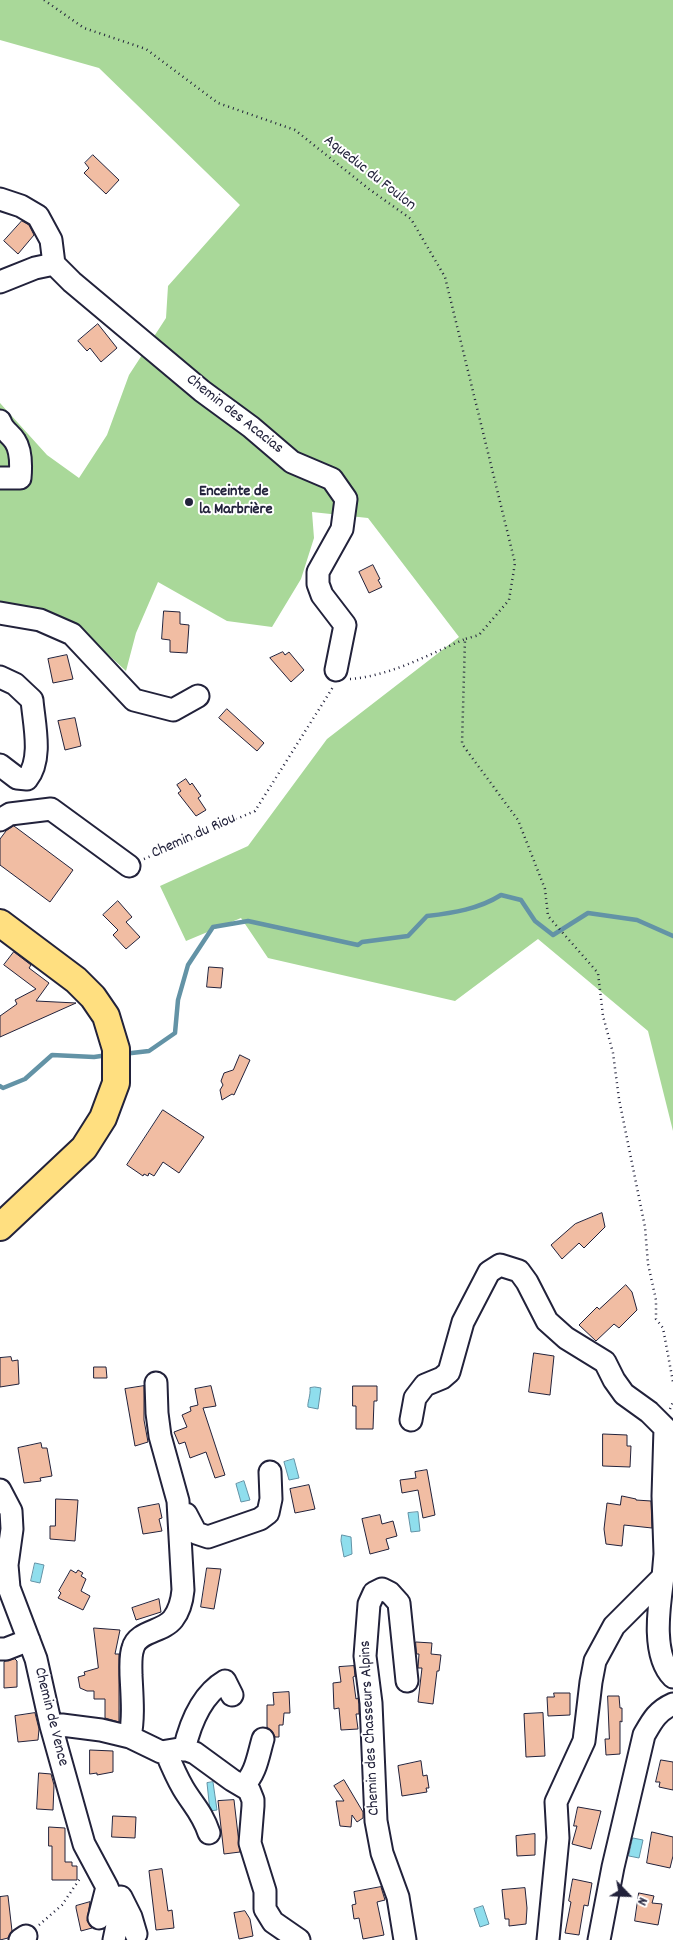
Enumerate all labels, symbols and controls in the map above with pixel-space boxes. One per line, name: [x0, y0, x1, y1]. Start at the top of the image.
street label: Aqueduc du Foulon: [319, 132, 419, 216]
street label: Chemin des Acacias: [181, 371, 287, 459]
place label: Enceinte de la Marbrière: [199, 483, 272, 521]
marker: Enceinte de la Marbrière: [183, 496, 195, 508]
street label: Chemin du Riou: [149, 810, 239, 864]
street label: Chemin des Chasseurs Alpins: [357, 1640, 385, 1816]
street label: Chemin de Vence: [28, 1666, 72, 1768]
north arrow: [603, 1870, 653, 1920]
text: N: [631, 1894, 652, 1908]

